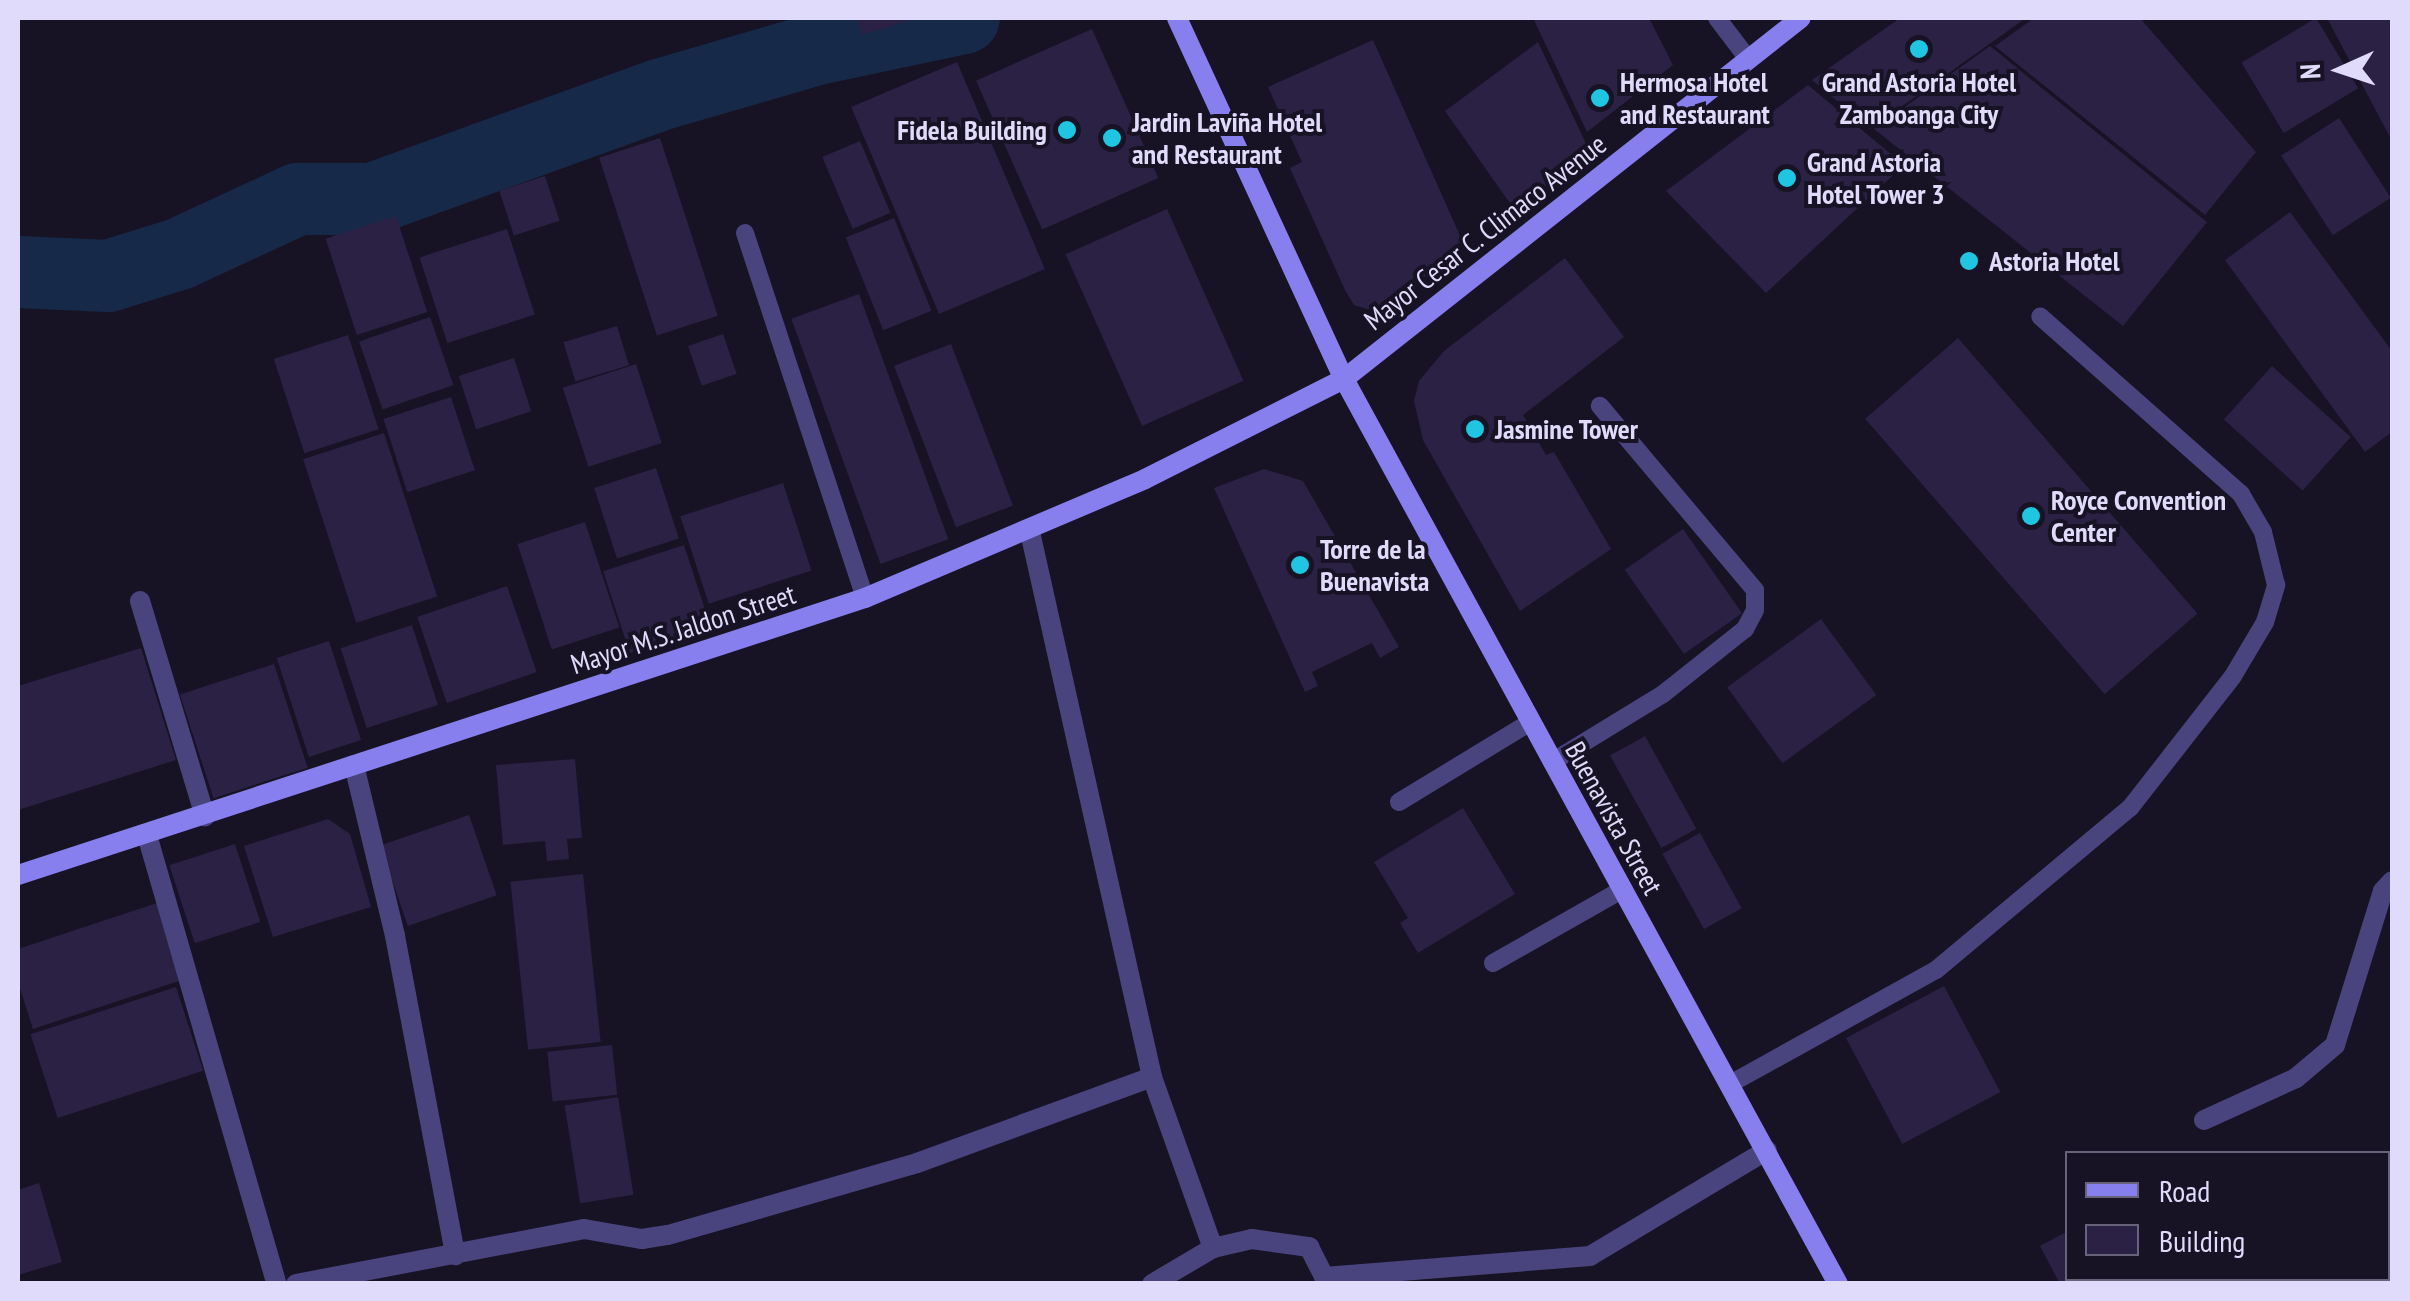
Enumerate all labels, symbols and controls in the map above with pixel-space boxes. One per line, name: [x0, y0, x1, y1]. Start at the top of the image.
north arrow: [2290, 20, 2390, 120]
marker: Grand Astoria Hotel Zamboanga City: [1908, 38, 1930, 60]
text: N: [2291, 63, 2328, 80]
place label: Hermosa Hotel and Restaurant: [1620, 65, 1770, 131]
place label: Grand Astoria Hotel Zamboanga City: [1821, 65, 2017, 131]
marker: Hermosa Hotel and Restaurant: [1589, 87, 1611, 109]
place label: Jardin Laviña Hotel and Restaurant: [1132, 105, 1322, 171]
place label: Fidela Building: [897, 113, 1047, 147]
marker: Fidela Building: [1056, 119, 1078, 141]
street label: Mayor Cesar C. Climaco Avenue: [1356, 126, 1614, 338]
marker: Jardin Laviña Hotel and Restaurant: [1101, 127, 1123, 149]
place label: Grand Astoria Hotel Tower 3: [1807, 145, 1945, 211]
marker: Grand Astoria Hotel Tower 3: [1776, 167, 1798, 189]
place label: Astoria Hotel: [1989, 244, 2120, 278]
marker: Astoria Hotel: [1958, 250, 1980, 272]
place label: Jasmine Tower: [1495, 412, 1639, 446]
marker: Jasmine Tower: [1464, 418, 1486, 440]
place label: Royce Convention Center: [2051, 483, 2226, 549]
marker: Royce Convention Center: [2020, 505, 2042, 527]
place label: Torre de la Buenavista: [1320, 532, 1429, 598]
marker: Torre de la Buenavista: [1289, 554, 1311, 576]
street label: Mayor M.S. Jaldon Street: [566, 577, 800, 681]
street label: Buenavista Street: [1558, 736, 1670, 900]
legend: [2065, 1151, 2390, 1281]
text: Road: [2159, 1171, 2210, 1210]
text: Building: [2159, 1221, 2245, 1260]

